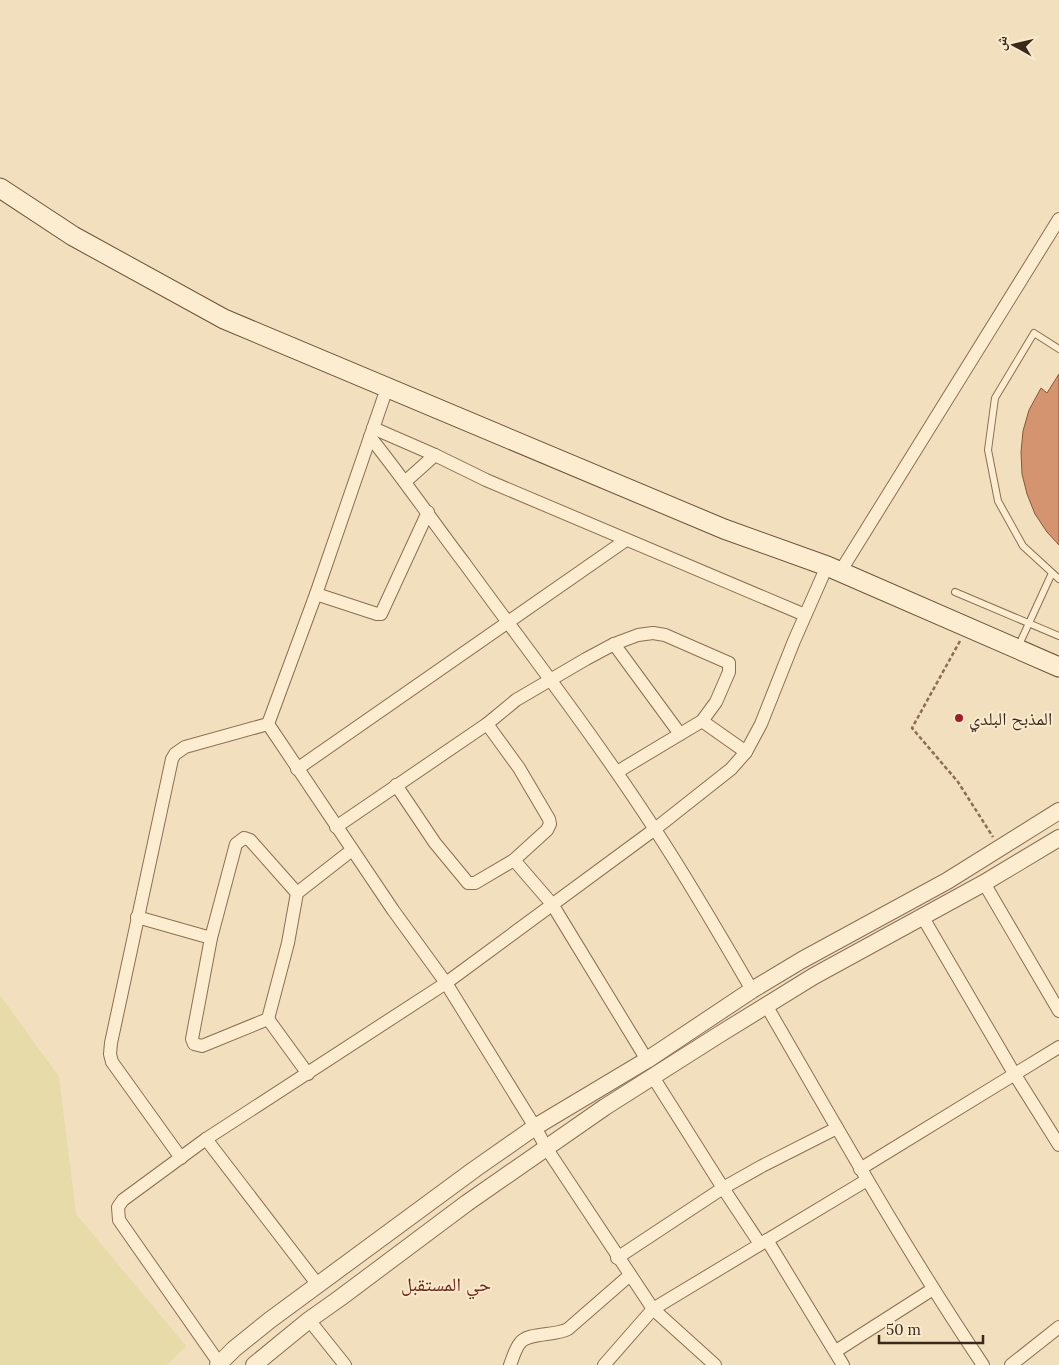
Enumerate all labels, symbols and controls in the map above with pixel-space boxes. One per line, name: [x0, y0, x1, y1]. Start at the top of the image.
north arrow: [989, 20, 1039, 70]
text: ش: [991, 34, 1011, 52]
place label: المذبح البلدي: [969, 707, 1052, 733]
marker: المذبح البلدي: [953, 712, 965, 724]
district label: حي المستقبل: [401, 1272, 491, 1300]
scale bar: [879, 1312, 983, 1344]
text: 50 m: [886, 1320, 921, 1339]

